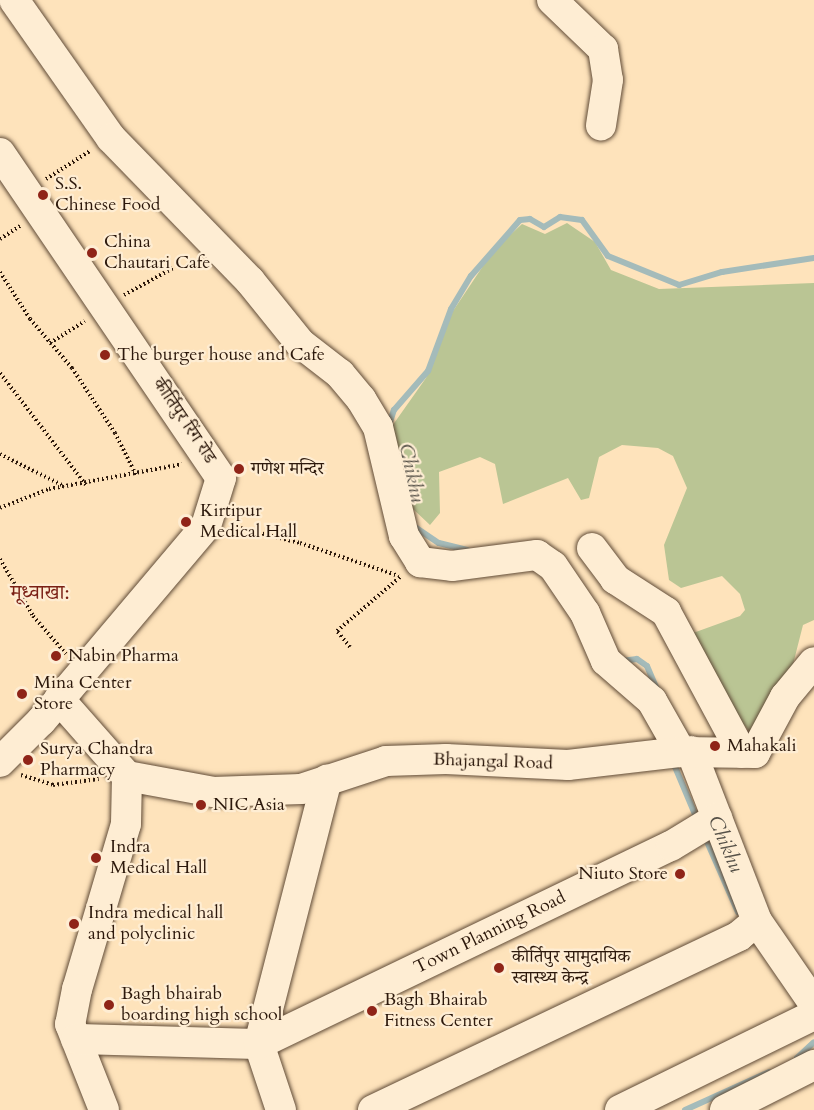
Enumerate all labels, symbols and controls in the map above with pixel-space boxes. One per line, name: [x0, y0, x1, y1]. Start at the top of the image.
place label: S.S. Chinese Food: [55, 174, 160, 216]
marker: S.S. Chinese Food: [36, 188, 50, 202]
place label: China Chautari Cafe: [104, 232, 210, 274]
marker: China Chautari Cafe: [85, 246, 99, 260]
place label: The burger house and Cafe: [117, 344, 325, 366]
marker: The burger house and Cafe: [98, 348, 112, 362]
street label: कीर्तिपुर रिंग रोड: [148, 374, 220, 468]
water label: Chikhu: [394, 441, 430, 505]
place label: गणेश मन्दिर: [251, 458, 324, 480]
marker: गणेश मन्दिर: [232, 462, 246, 476]
place label: Kirtipur Medical Hall: [200, 501, 297, 544]
marker: Kirtipur Medical Hall: [177, 513, 195, 531]
district label: मूध्वाखा:: [10, 580, 70, 604]
place label: Nabin Pharma: [68, 645, 179, 667]
marker: Nabin Pharma: [49, 649, 63, 663]
place label: Mina Center Store: [34, 673, 131, 716]
marker: Mina Center Store: [15, 687, 29, 701]
place label: Mahakali: [727, 735, 796, 757]
place label: Surya Chandra Pharmacy: [40, 739, 153, 782]
marker: Mahakali: [708, 739, 722, 753]
street label: Bhajangal Road: [433, 749, 553, 775]
marker: Surya Chandra Pharmacy: [21, 753, 35, 767]
place label: NIC Asia: [213, 794, 285, 816]
marker: NIC Asia: [194, 798, 208, 812]
water label: Chikhu: [703, 812, 749, 876]
place label: Indra Medical Hall: [110, 837, 207, 880]
marker: Indra Medical Hall: [87, 849, 105, 867]
place label: Niuto Store: [578, 863, 668, 885]
marker: Niuto Store: [673, 867, 687, 881]
street label: Town Planning Road: [411, 887, 569, 979]
place label: Indra medical hall and polyclinic: [88, 903, 223, 946]
marker: Indra medical hall and polyclinic: [65, 915, 83, 933]
place label: कीर्तिपुर सामुदायिक स्वास्थ्य केन्द्र: [512, 947, 630, 990]
marker: कीर्तिपुर सामुदायिक स्वास्थ्य केन्द्र: [490, 959, 508, 977]
place label: Bagh bhairab boarding high school: [121, 984, 282, 1026]
place label: Bagh Bhairab Fitness Center: [384, 990, 493, 1032]
marker: Bagh bhairab boarding high school: [102, 998, 116, 1012]
marker: Bagh Bhairab Fitness Center: [365, 1004, 379, 1018]

